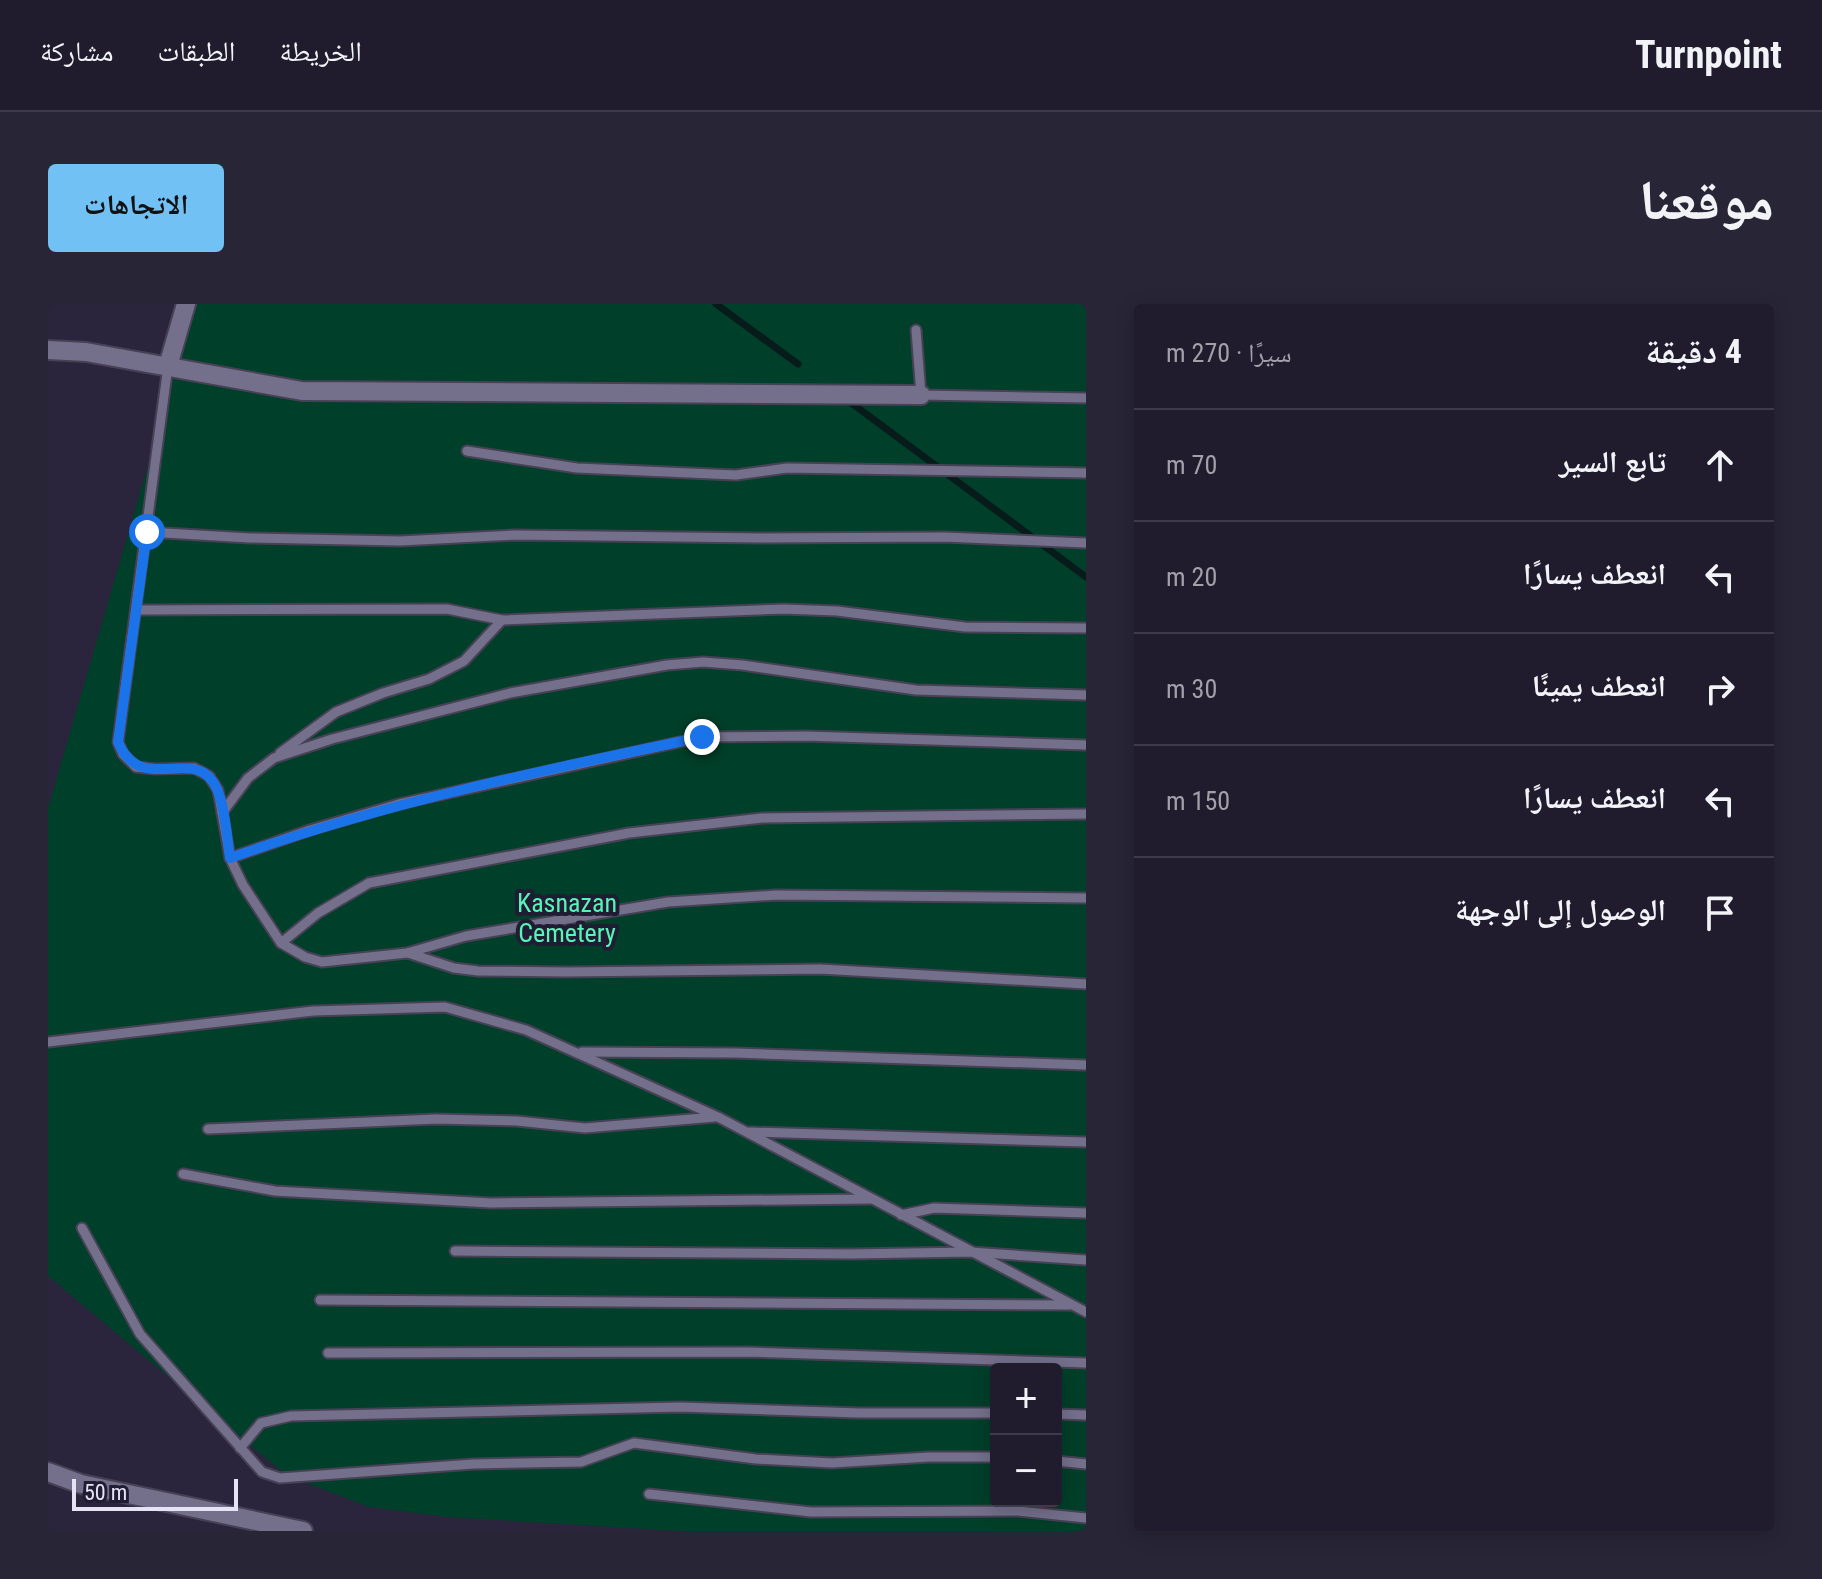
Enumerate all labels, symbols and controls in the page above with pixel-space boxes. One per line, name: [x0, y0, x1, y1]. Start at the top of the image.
text: Turnpoint: [1635, 33, 1782, 77]
text: مشاركة: [40, 35, 114, 68]
text: الطبقات: [158, 35, 235, 68]
text: الخريطة: [279, 35, 362, 68]
button: الاتجاهات: [48, 164, 224, 252]
text: موقعنا: [1639, 168, 1774, 234]
text: 4 دقيقة: [1646, 331, 1742, 371]
text: سيرًا · 270 m: [1166, 338, 1292, 368]
icon: ahead: [1698, 443, 1742, 487]
text: تابع السير: [1559, 444, 1666, 479]
text: 70 m: [1166, 450, 1217, 480]
route start: [129, 514, 165, 550]
icon: left: [1698, 555, 1742, 599]
text: انعطف يسارًا: [1523, 556, 1666, 591]
text: 20 m: [1166, 562, 1217, 592]
icon: right: [1698, 667, 1742, 711]
text: انعطف يمينًا: [1532, 668, 1666, 703]
text: 30 m: [1166, 674, 1217, 704]
route end: [684, 719, 720, 755]
icon: left: [1698, 779, 1742, 823]
text: انعطف يسارًا: [1523, 780, 1666, 815]
text: 150 m: [1166, 786, 1230, 816]
park label: Kasnazan Cemetery: [517, 888, 617, 948]
icon: arrive: [1698, 891, 1742, 935]
text: الوصول إلى الوجهة: [1455, 892, 1666, 927]
map controls: [990, 1363, 1062, 1507]
button: +: [990, 1363, 1062, 1435]
button: −: [990, 1435, 1062, 1507]
scale bar: [72, 1475, 238, 1511]
text: 50 m: [84, 1480, 127, 1505]

